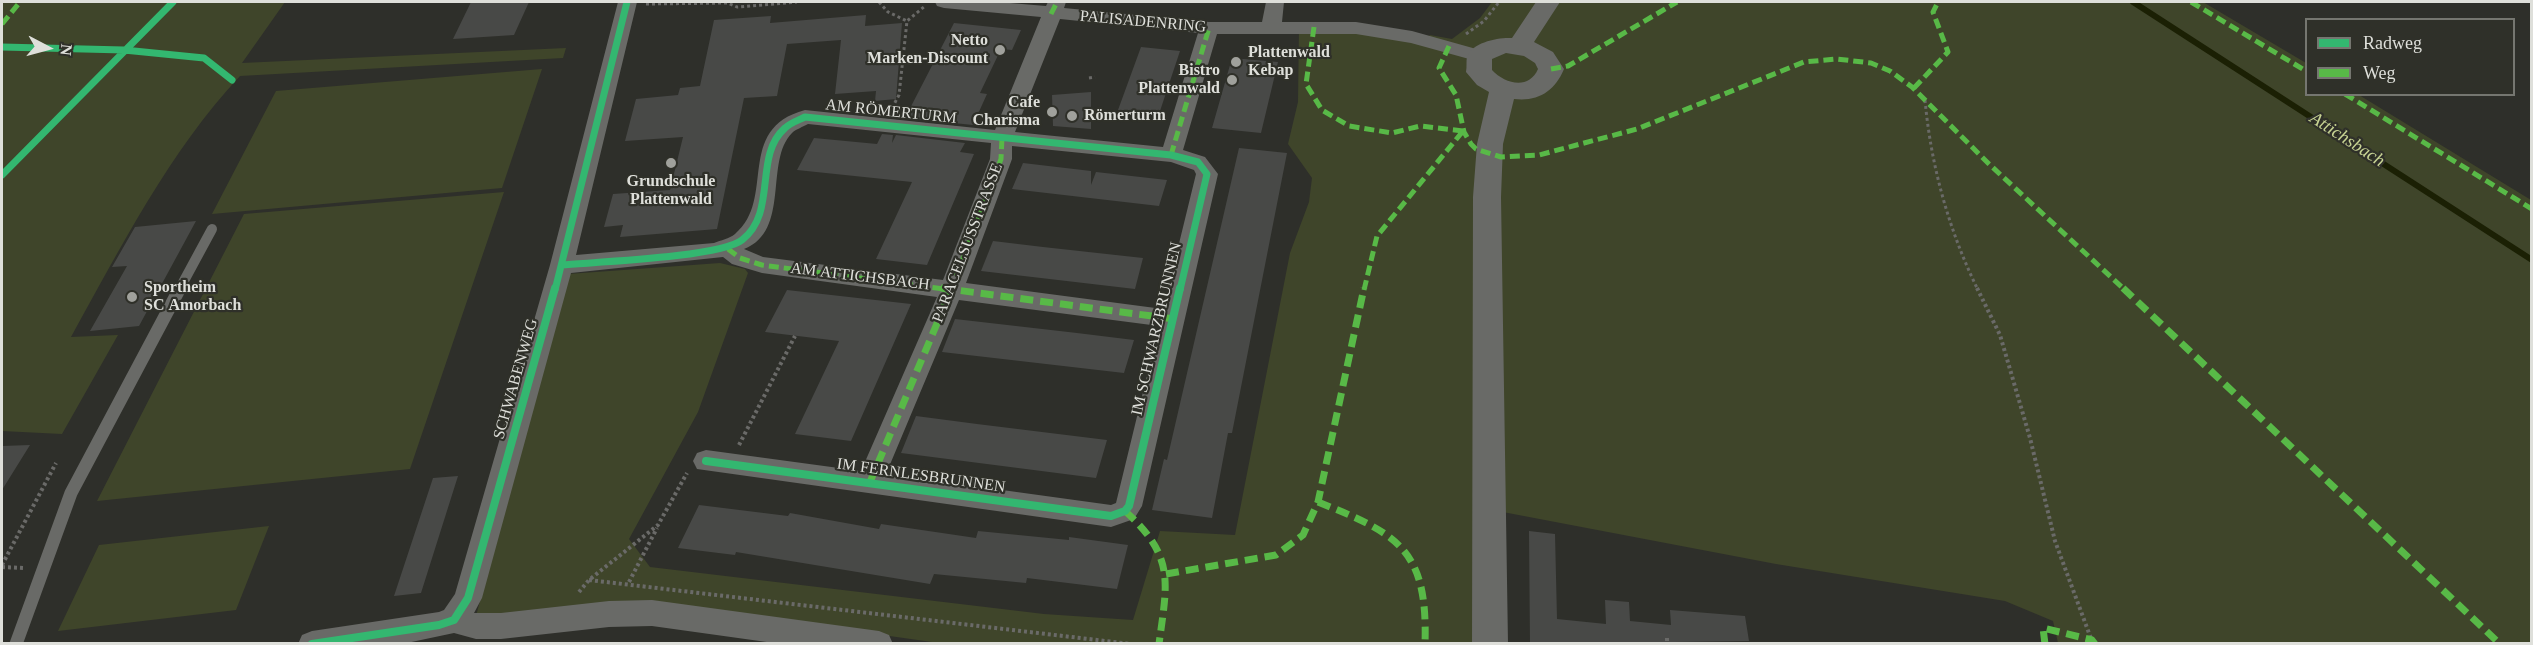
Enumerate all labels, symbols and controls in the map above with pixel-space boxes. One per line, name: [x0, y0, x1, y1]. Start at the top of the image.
street label: PALISADENRING: [1079, 7, 1207, 37]
north arrow: [18, 18, 78, 78]
legend: [2305, 18, 2515, 96]
place label: Netto Marken-Discount: [867, 31, 988, 69]
text: Radweg: [2363, 33, 2422, 53]
text: N: [57, 43, 75, 57]
marker: Netto Marken-Discount: [993, 43, 1007, 57]
place label: Plattenwald Kebap: [1248, 43, 1330, 81]
marker: Plattenwald Kebap: [1229, 55, 1243, 69]
place label: Bistro Plattenwald: [1138, 61, 1220, 99]
text: Weg: [2363, 63, 2396, 83]
marker: Bistro Plattenwald: [1225, 73, 1239, 87]
place label: Cafe Charisma: [972, 93, 1040, 131]
street label: AM RÖMERTURM: [824, 96, 958, 128]
marker: Cafe Charisma: [1045, 105, 1059, 119]
place label: Römerturm: [1084, 106, 1166, 126]
water label: Attichsbach: [2305, 108, 2389, 172]
marker: Römerturm: [1065, 109, 1079, 123]
marker: Grundschule Plattenwald: [664, 156, 678, 170]
street label: PARACELSUSSTRASSE: [929, 161, 1007, 325]
place label: Grundschule Plattenwald: [627, 172, 715, 210]
street label: IM SCHWARZBRUNNEN: [1128, 240, 1186, 418]
street label: AM ATTICHSBACH: [789, 259, 931, 295]
place label: Sportheim SC Amorbach: [144, 278, 241, 316]
marker: Sportheim SC Amorbach: [125, 290, 139, 304]
street label: SCHWABENWEG: [490, 317, 542, 441]
street label: IM FERNLESBRUNNEN: [835, 455, 1007, 497]

